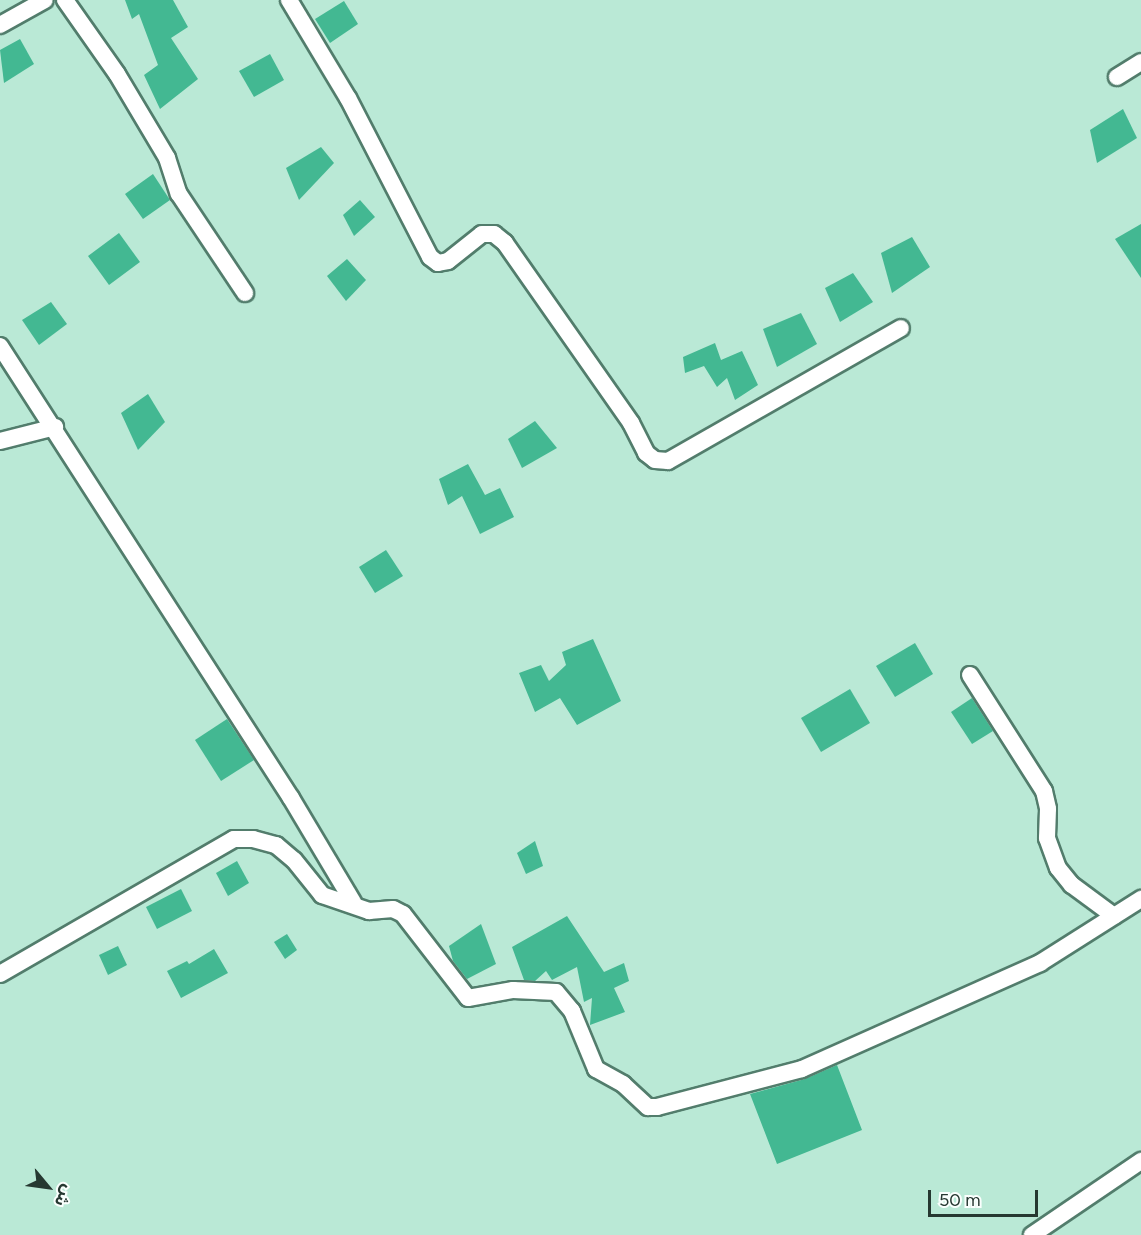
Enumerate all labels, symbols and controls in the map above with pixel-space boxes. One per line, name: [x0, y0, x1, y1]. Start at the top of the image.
north arrow: [18, 1157, 78, 1217]
scale bar: [931, 1178, 1040, 1216]
text: ش: [51, 1182, 78, 1210]
text: 50 m: [939, 1189, 981, 1211]

